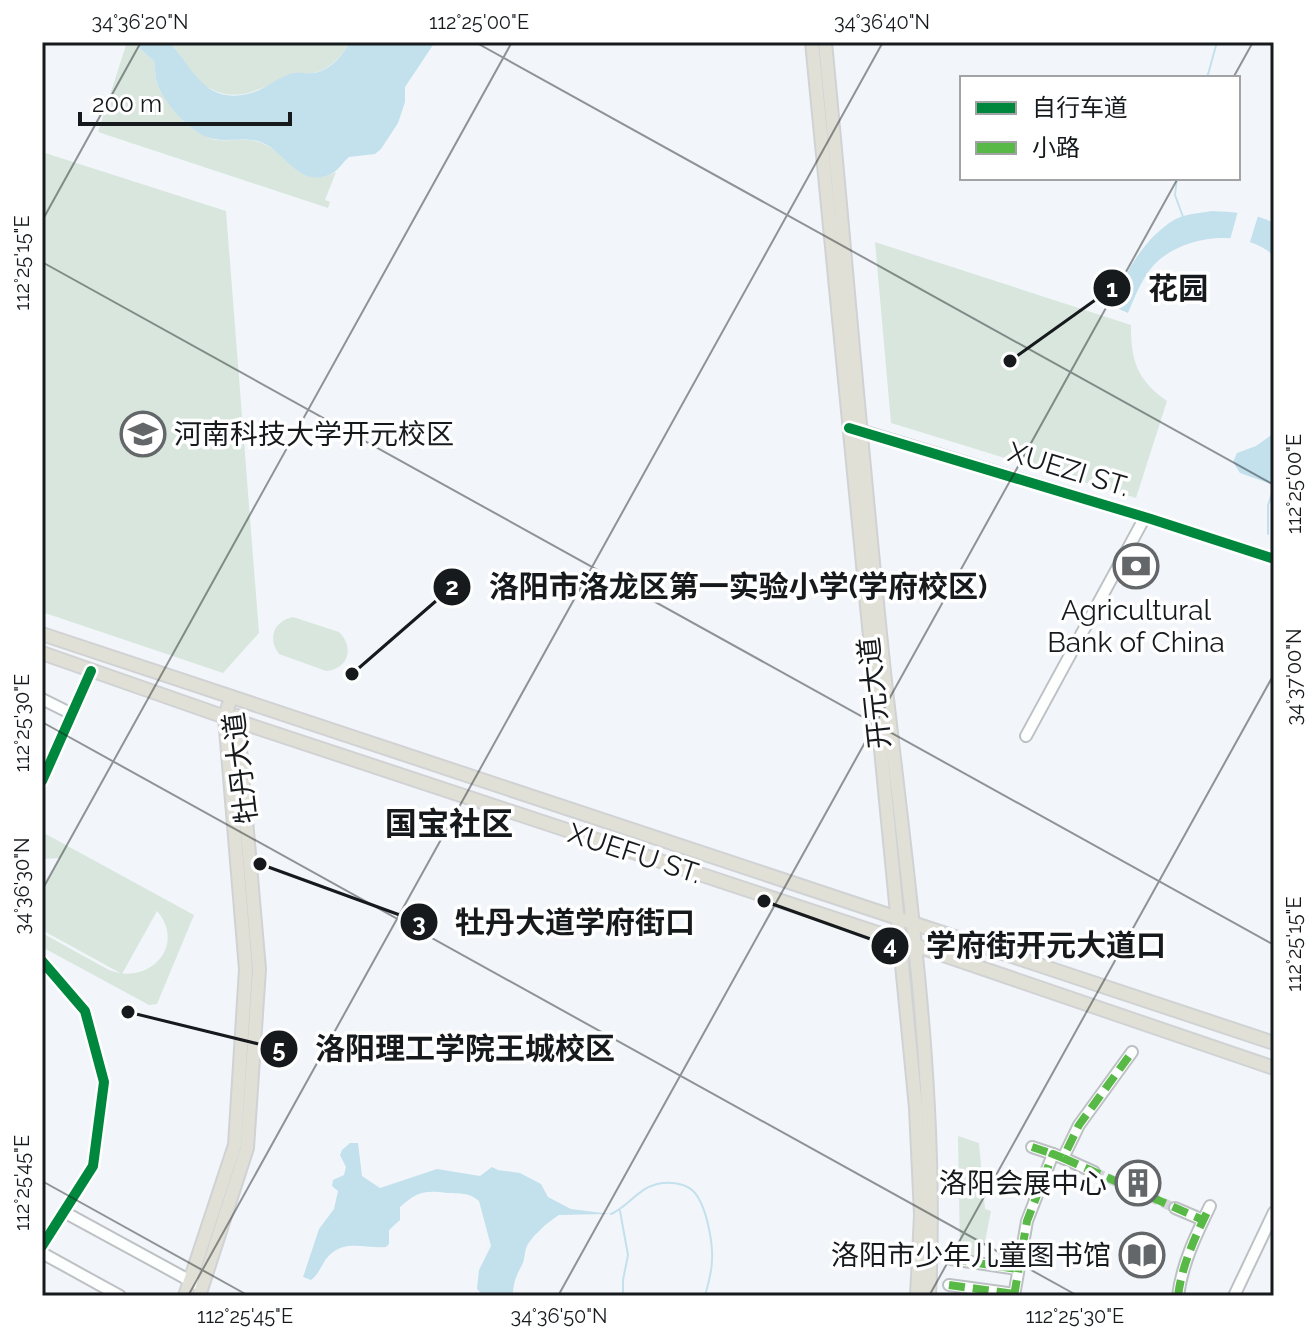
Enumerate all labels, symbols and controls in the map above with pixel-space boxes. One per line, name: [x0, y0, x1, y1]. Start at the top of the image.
text: 34°36'20"N: [92, 10, 188, 34]
text: 112°25'00"E: [429, 10, 529, 34]
text: 34°36'40"N: [834, 10, 930, 34]
scale bar: [80, 76, 290, 126]
legend: [960, 76, 1240, 180]
text: 200 m: [92, 89, 162, 118]
text: 自行车道: [1032, 93, 1128, 122]
text: 小路: [1032, 133, 1080, 162]
text: 112°25'15"E: [10, 215, 34, 311]
callout: 花园: [1092, 261, 1224, 315]
text: 花园: [1148, 271, 1208, 306]
text: 1: [1106, 274, 1118, 303]
school or university icon: 河南科技大学开元校区: [119, 410, 167, 458]
place label: 河南科技大学开元校区: [174, 418, 454, 451]
text: 112°25'00"E: [1282, 434, 1306, 534]
street label: XUEZI ST.: [1004, 435, 1133, 504]
bank icon: Agricultural Bank of China: [1112, 542, 1160, 590]
callout: 洛阳市洛龙区第一实验小学(学府校区): [432, 560, 1003, 614]
text: 洛阳市洛龙区第一实验小学(学府校区): [489, 569, 987, 604]
text: 2: [445, 572, 459, 601]
place label: Agricultural Bank of China: [1047, 594, 1225, 659]
text: 34°37'00"N: [1282, 628, 1306, 726]
street label: 开元大道: [852, 636, 897, 750]
text: 112°25'30"E: [10, 674, 34, 772]
street label: 牡丹大道: [217, 710, 264, 826]
district label: 国宝社区: [385, 805, 513, 842]
street label: XUEFU ST.: [564, 816, 706, 891]
text: 34°36'30"N: [10, 838, 34, 935]
callout: 牡丹大道学府街口: [399, 895, 711, 949]
text: 112°25'15"E: [1282, 896, 1306, 992]
text: 牡丹大道学府街口: [455, 905, 695, 940]
text: 3: [412, 908, 426, 937]
callout: 学府街开元大道口: [870, 919, 1182, 973]
text: 学府街开元大道口: [926, 928, 1166, 963]
text: 4: [883, 931, 897, 960]
callout: 洛阳理工学院王城校区: [259, 1022, 631, 1076]
text: 洛阳理工学院王城校区: [315, 1031, 615, 1066]
text: 5: [272, 1034, 286, 1063]
text: 112°25'45"E: [10, 1135, 34, 1231]
building icon: 洛阳会展中心: [1114, 1159, 1162, 1207]
place label: 洛阳会展中心: [939, 1167, 1107, 1200]
library icon: 洛阳市少年儿童图书馆: [1118, 1231, 1166, 1279]
place label: 洛阳市少年儿童图书馆: [831, 1239, 1111, 1272]
text: 112°25'45"E: [197, 1304, 293, 1328]
text: 34°36'50"N: [511, 1304, 607, 1328]
text: 112°25'30"E: [1026, 1304, 1124, 1328]

